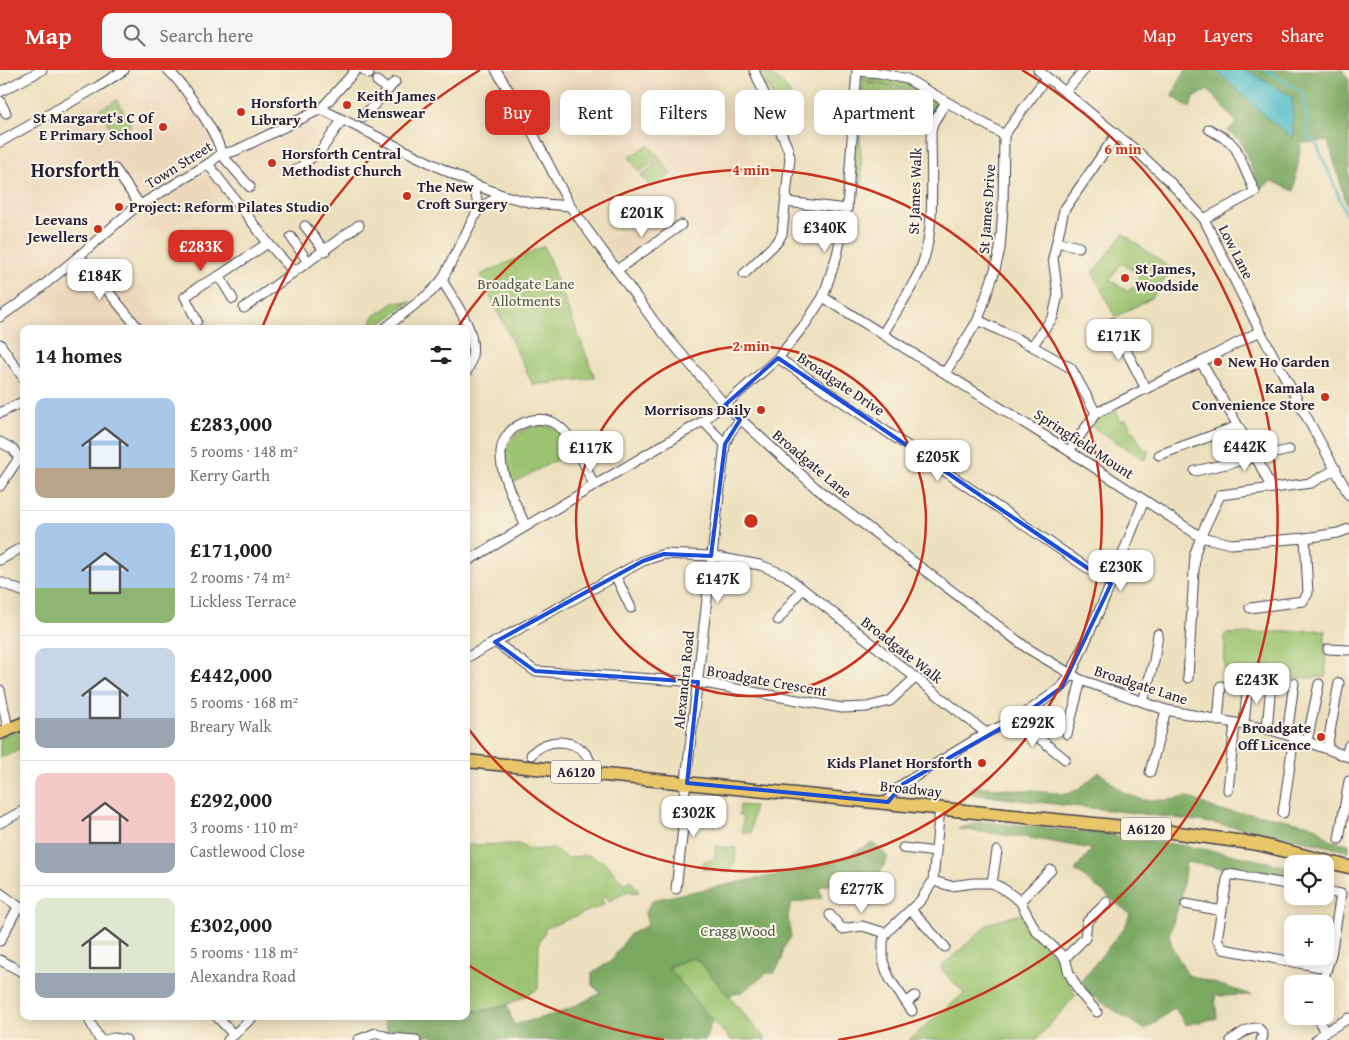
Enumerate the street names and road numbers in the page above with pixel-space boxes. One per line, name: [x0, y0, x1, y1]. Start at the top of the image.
street label: Town Street: [141, 135, 217, 194]
street label: St James Walk: [902, 147, 927, 235]
street label: St James Drive: [973, 163, 1000, 255]
street label: Low Lane: [1214, 221, 1259, 283]
street label: Broadgate Drive: [794, 347, 889, 421]
street label: Springfield Mount: [1030, 403, 1139, 484]
street label: Broadgate Lane: [768, 424, 856, 503]
street label: Broadgate Walk: [857, 611, 948, 688]
street label: Alexandra Road: [668, 630, 699, 730]
street label: Broadgate Crescent: [705, 660, 830, 702]
street label: Broadgate Lane: [1092, 660, 1191, 710]
road number: A6120: [551, 760, 601, 784]
street label: Broadway: [879, 775, 944, 802]
road number: A6120: [1121, 818, 1171, 841]

